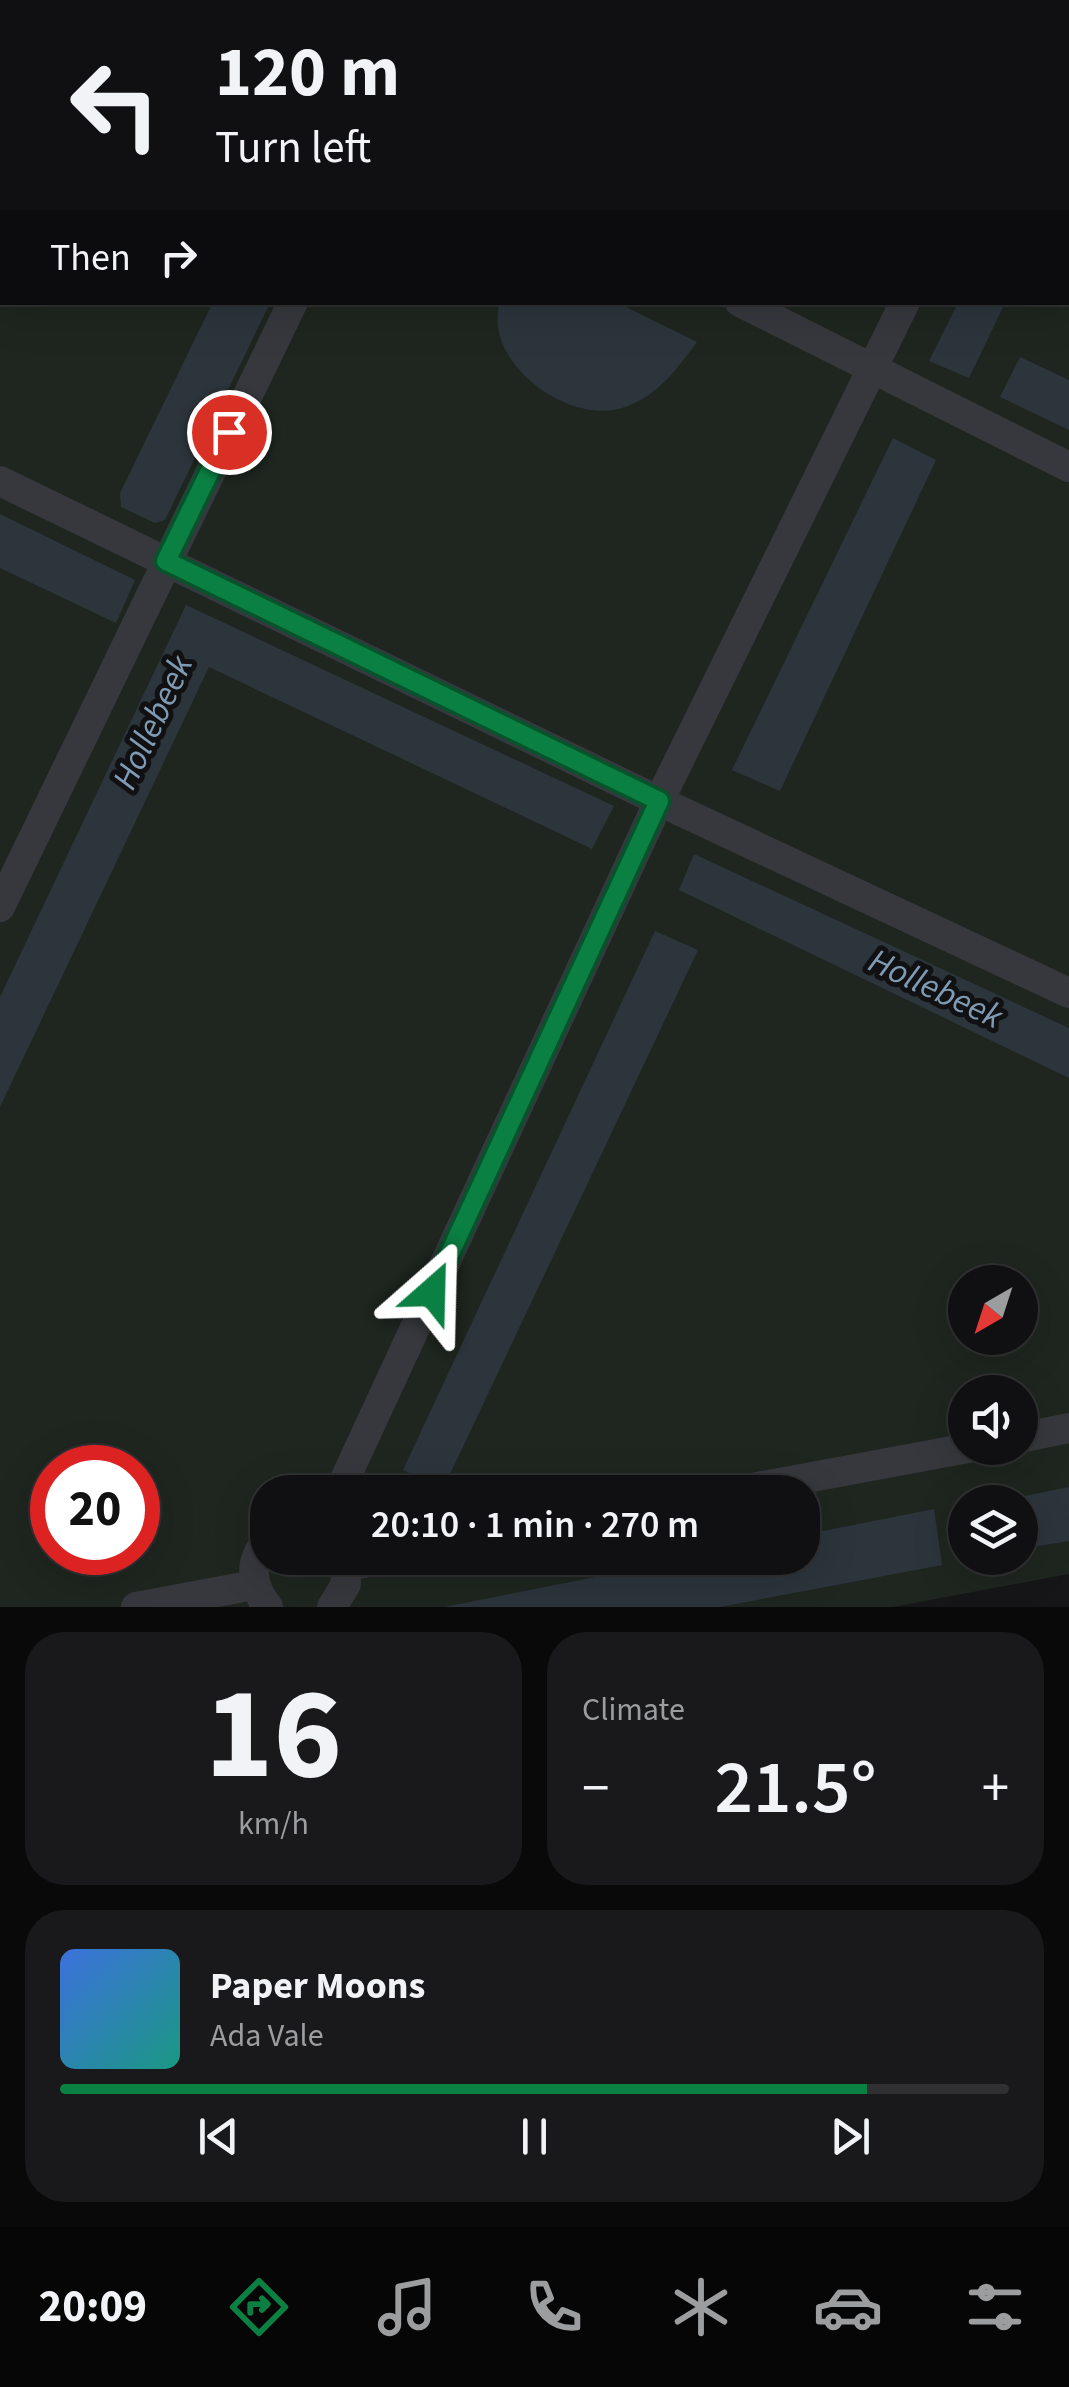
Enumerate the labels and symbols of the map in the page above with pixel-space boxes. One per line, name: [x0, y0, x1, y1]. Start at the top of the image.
pin: [187, 390, 272, 475]
water label: Hollebeek: [100, 646, 206, 798]
water label: Hollebeek: [860, 936, 1012, 1042]
position arrow: [380, 1240, 484, 1344]
north arrow: [948, 1265, 1038, 1355]
speed limit sign: 20: [30, 1445, 160, 1575]

